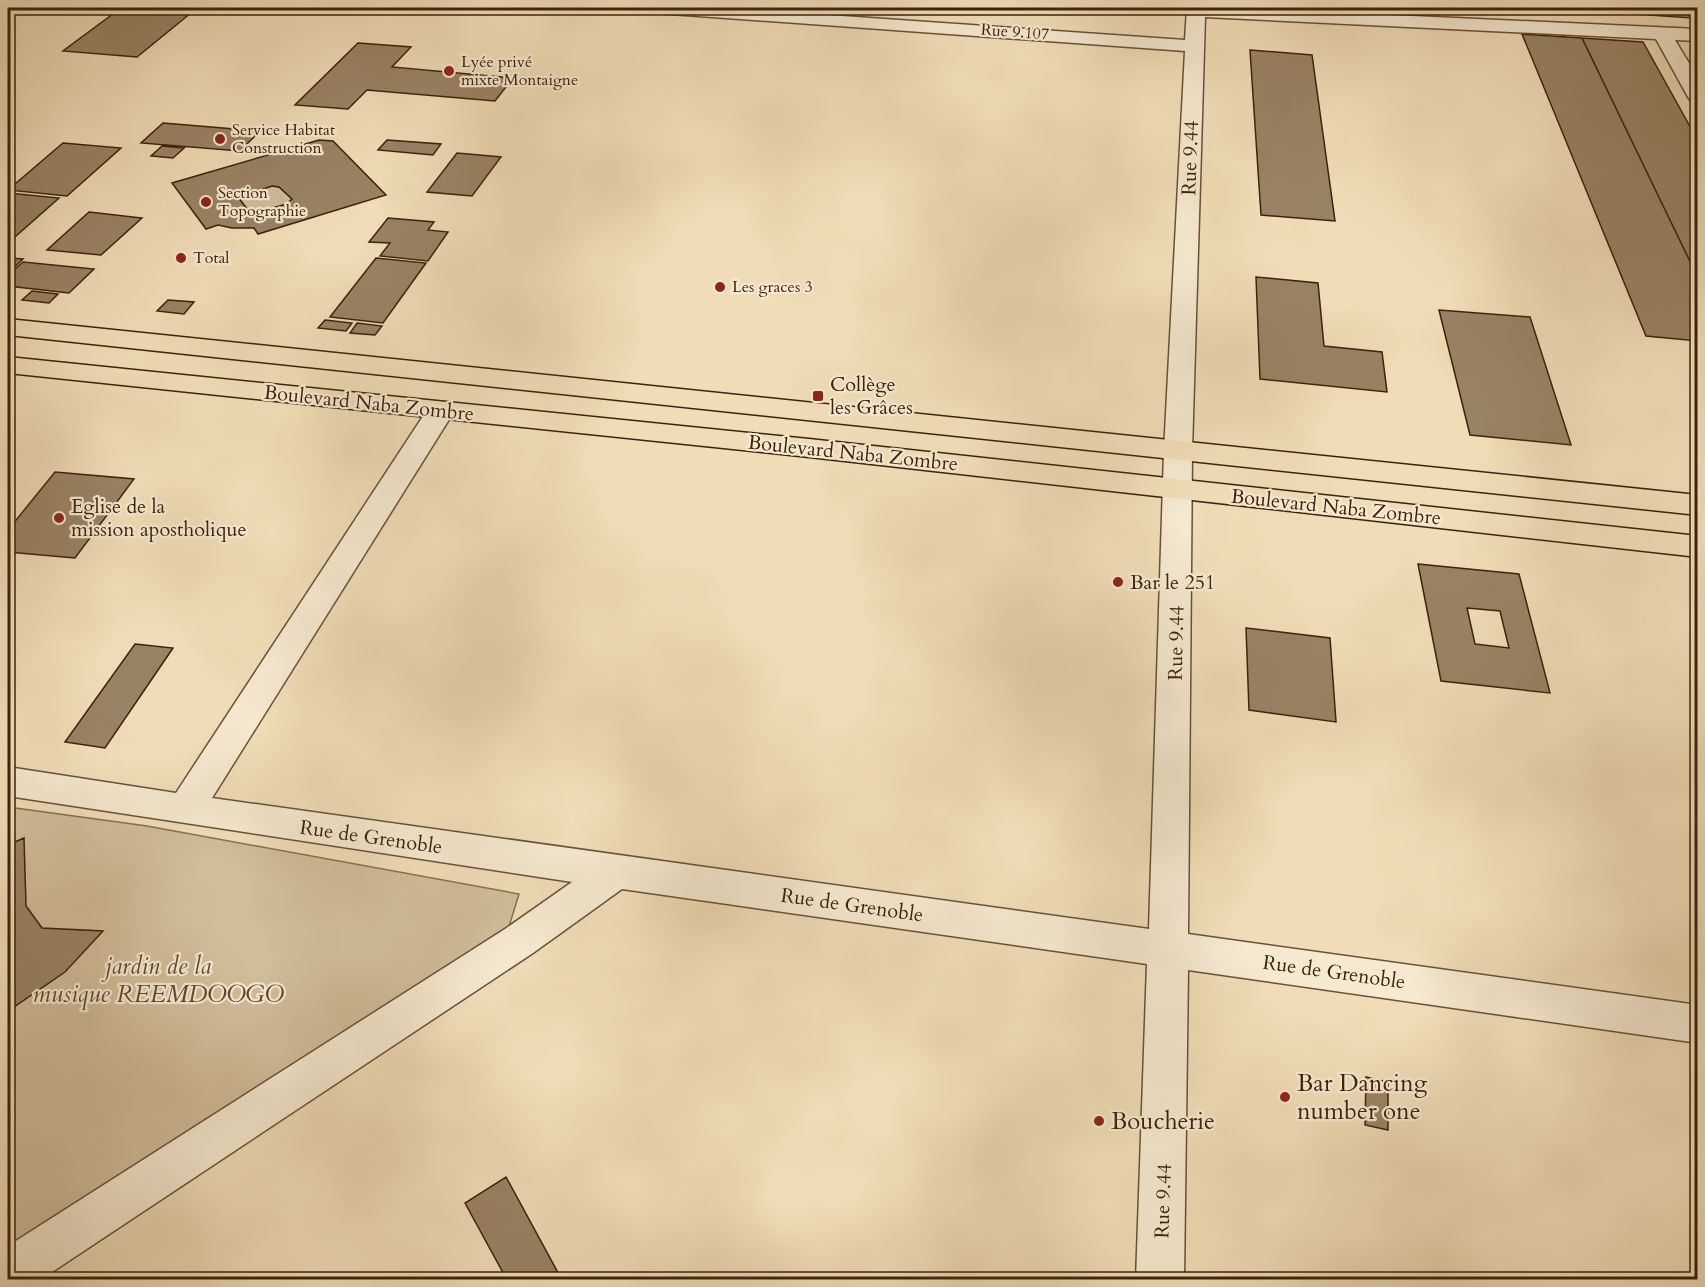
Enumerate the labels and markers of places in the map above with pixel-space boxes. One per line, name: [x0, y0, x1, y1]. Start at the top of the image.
place label: Lyée privé mixte Montaigne: [461, 51, 578, 91]
marker: Lyée privé mixte Montaigne: [442, 64, 456, 78]
place label: Service Habitat Construction: [232, 119, 335, 159]
marker: Service Habitat Construction: [213, 132, 227, 146]
place label: Section Topographie: [218, 182, 306, 222]
marker: Section Topographie: [199, 195, 213, 209]
place label: Total: [193, 247, 229, 269]
marker: Total: [174, 251, 188, 265]
place label: Les graces 3: [732, 276, 813, 298]
marker: Les graces 3: [713, 280, 727, 294]
place label: Collège les Grâces: [830, 371, 913, 421]
marker: Collège les Grâces: [811, 389, 825, 403]
place label: Eglise de la mission apostholique: [71, 493, 246, 543]
marker: Eglise de la mission apostholique: [52, 511, 66, 525]
place label: Bar le 251: [1130, 569, 1215, 596]
marker: Bar le 251: [1111, 575, 1125, 589]
place label: Bar Dancing number one: [1297, 1067, 1428, 1128]
marker: Bar Dancing number one: [1278, 1090, 1292, 1104]
place label: Boucherie: [1111, 1105, 1215, 1138]
marker: Boucherie: [1092, 1114, 1106, 1128]

